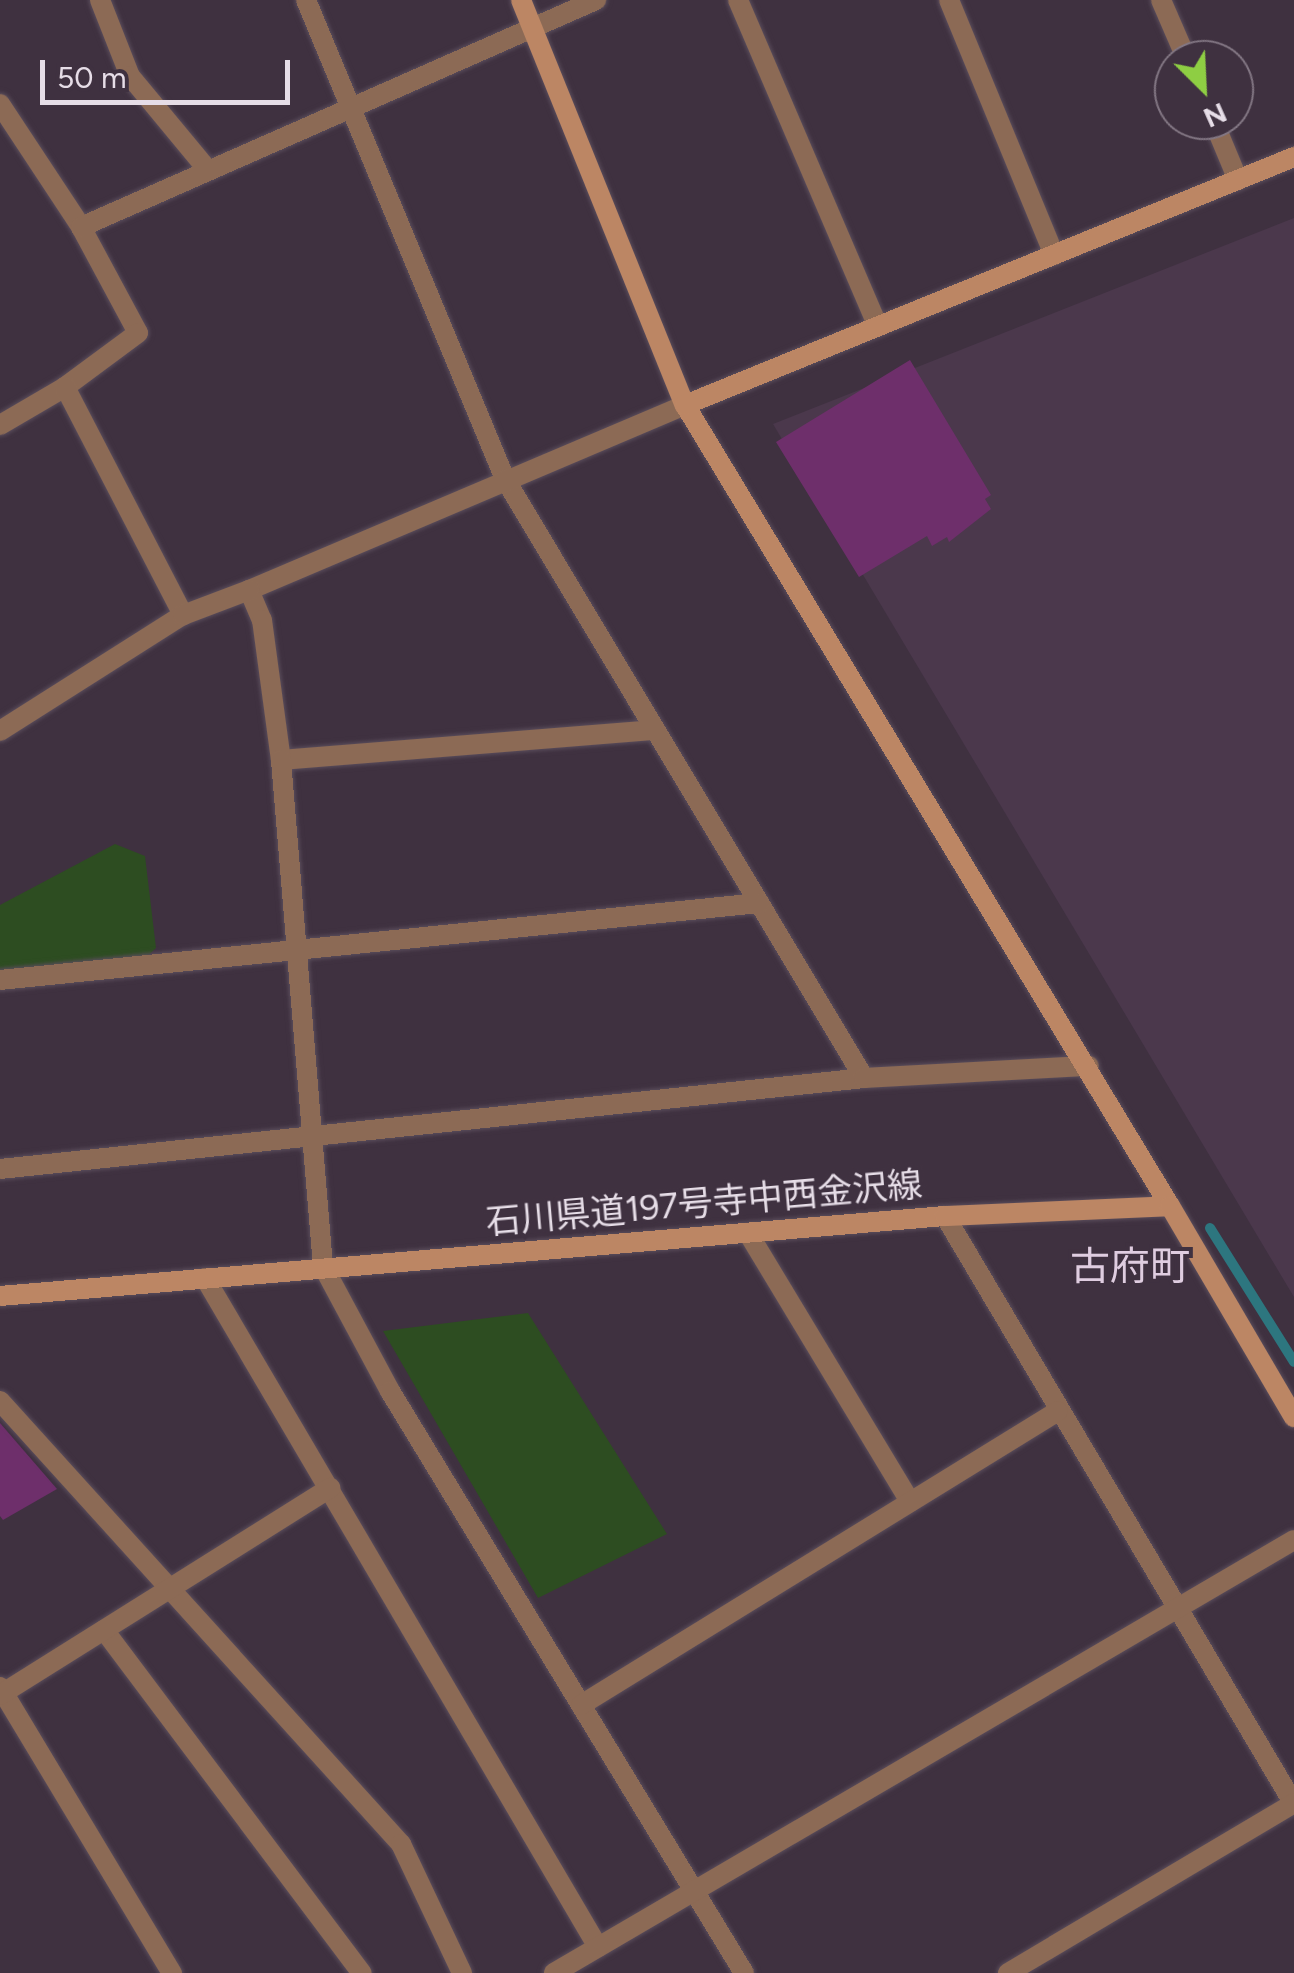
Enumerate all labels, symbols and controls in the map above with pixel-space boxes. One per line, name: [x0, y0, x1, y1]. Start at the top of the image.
scale bar: [45, 40, 295, 102]
north arrow: [1154, 40, 1254, 140]
text: 50 m: [57, 59, 126, 96]
text: N: [1199, 96, 1232, 136]
street label: 石川県道197号寺中西金沢線: [484, 1163, 924, 1243]
district label: 古府町: [1070, 1242, 1190, 1290]

